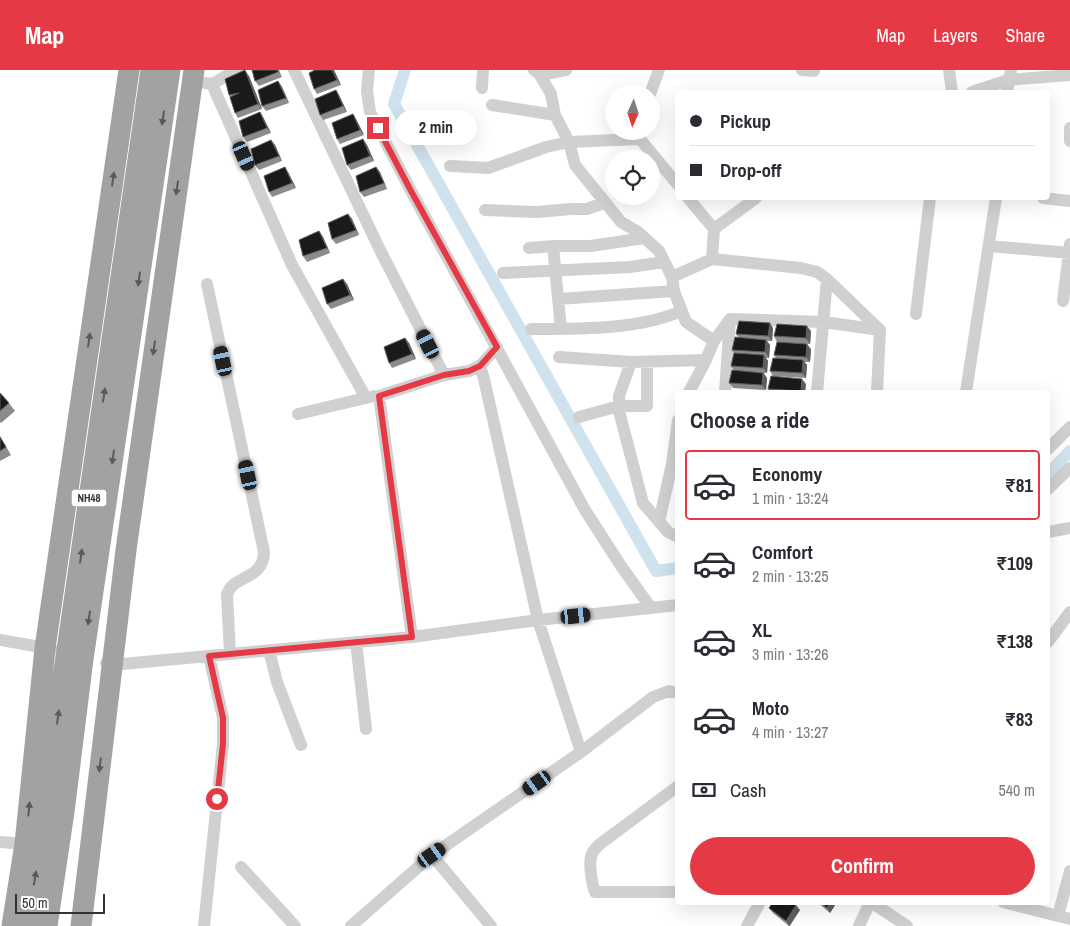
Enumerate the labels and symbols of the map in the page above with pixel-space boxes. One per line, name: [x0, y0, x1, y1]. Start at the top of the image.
north arrow: [605, 85, 660, 140]
callout: 2 min: [396, 110, 478, 146]
one-way arrow: [159, 111, 167, 127]
route end: [367, 117, 389, 139]
car: [231, 139, 256, 173]
one-way arrow: [109, 170, 117, 186]
one-way arrow: [172, 180, 180, 196]
one-way arrow: [135, 271, 143, 287]
car: [414, 327, 441, 361]
one-way arrow: [86, 331, 94, 347]
one-way arrow: [150, 341, 158, 357]
car: [212, 345, 233, 377]
one-way arrow: [100, 387, 108, 403]
one-way arrow: [109, 449, 117, 465]
car: [237, 459, 258, 491]
road number: NH48: [72, 489, 106, 506]
one-way arrow: [77, 548, 85, 564]
car: [560, 607, 591, 625]
one-way arrow: [85, 610, 93, 626]
one-way arrow: [54, 709, 62, 725]
one-way arrow: [96, 757, 104, 773]
car: [520, 768, 553, 798]
route start: [206, 788, 228, 810]
one-way arrow: [25, 800, 33, 816]
car: [415, 840, 448, 870]
one-way arrow: [31, 869, 39, 885]
scale bar: [15, 891, 105, 914]

